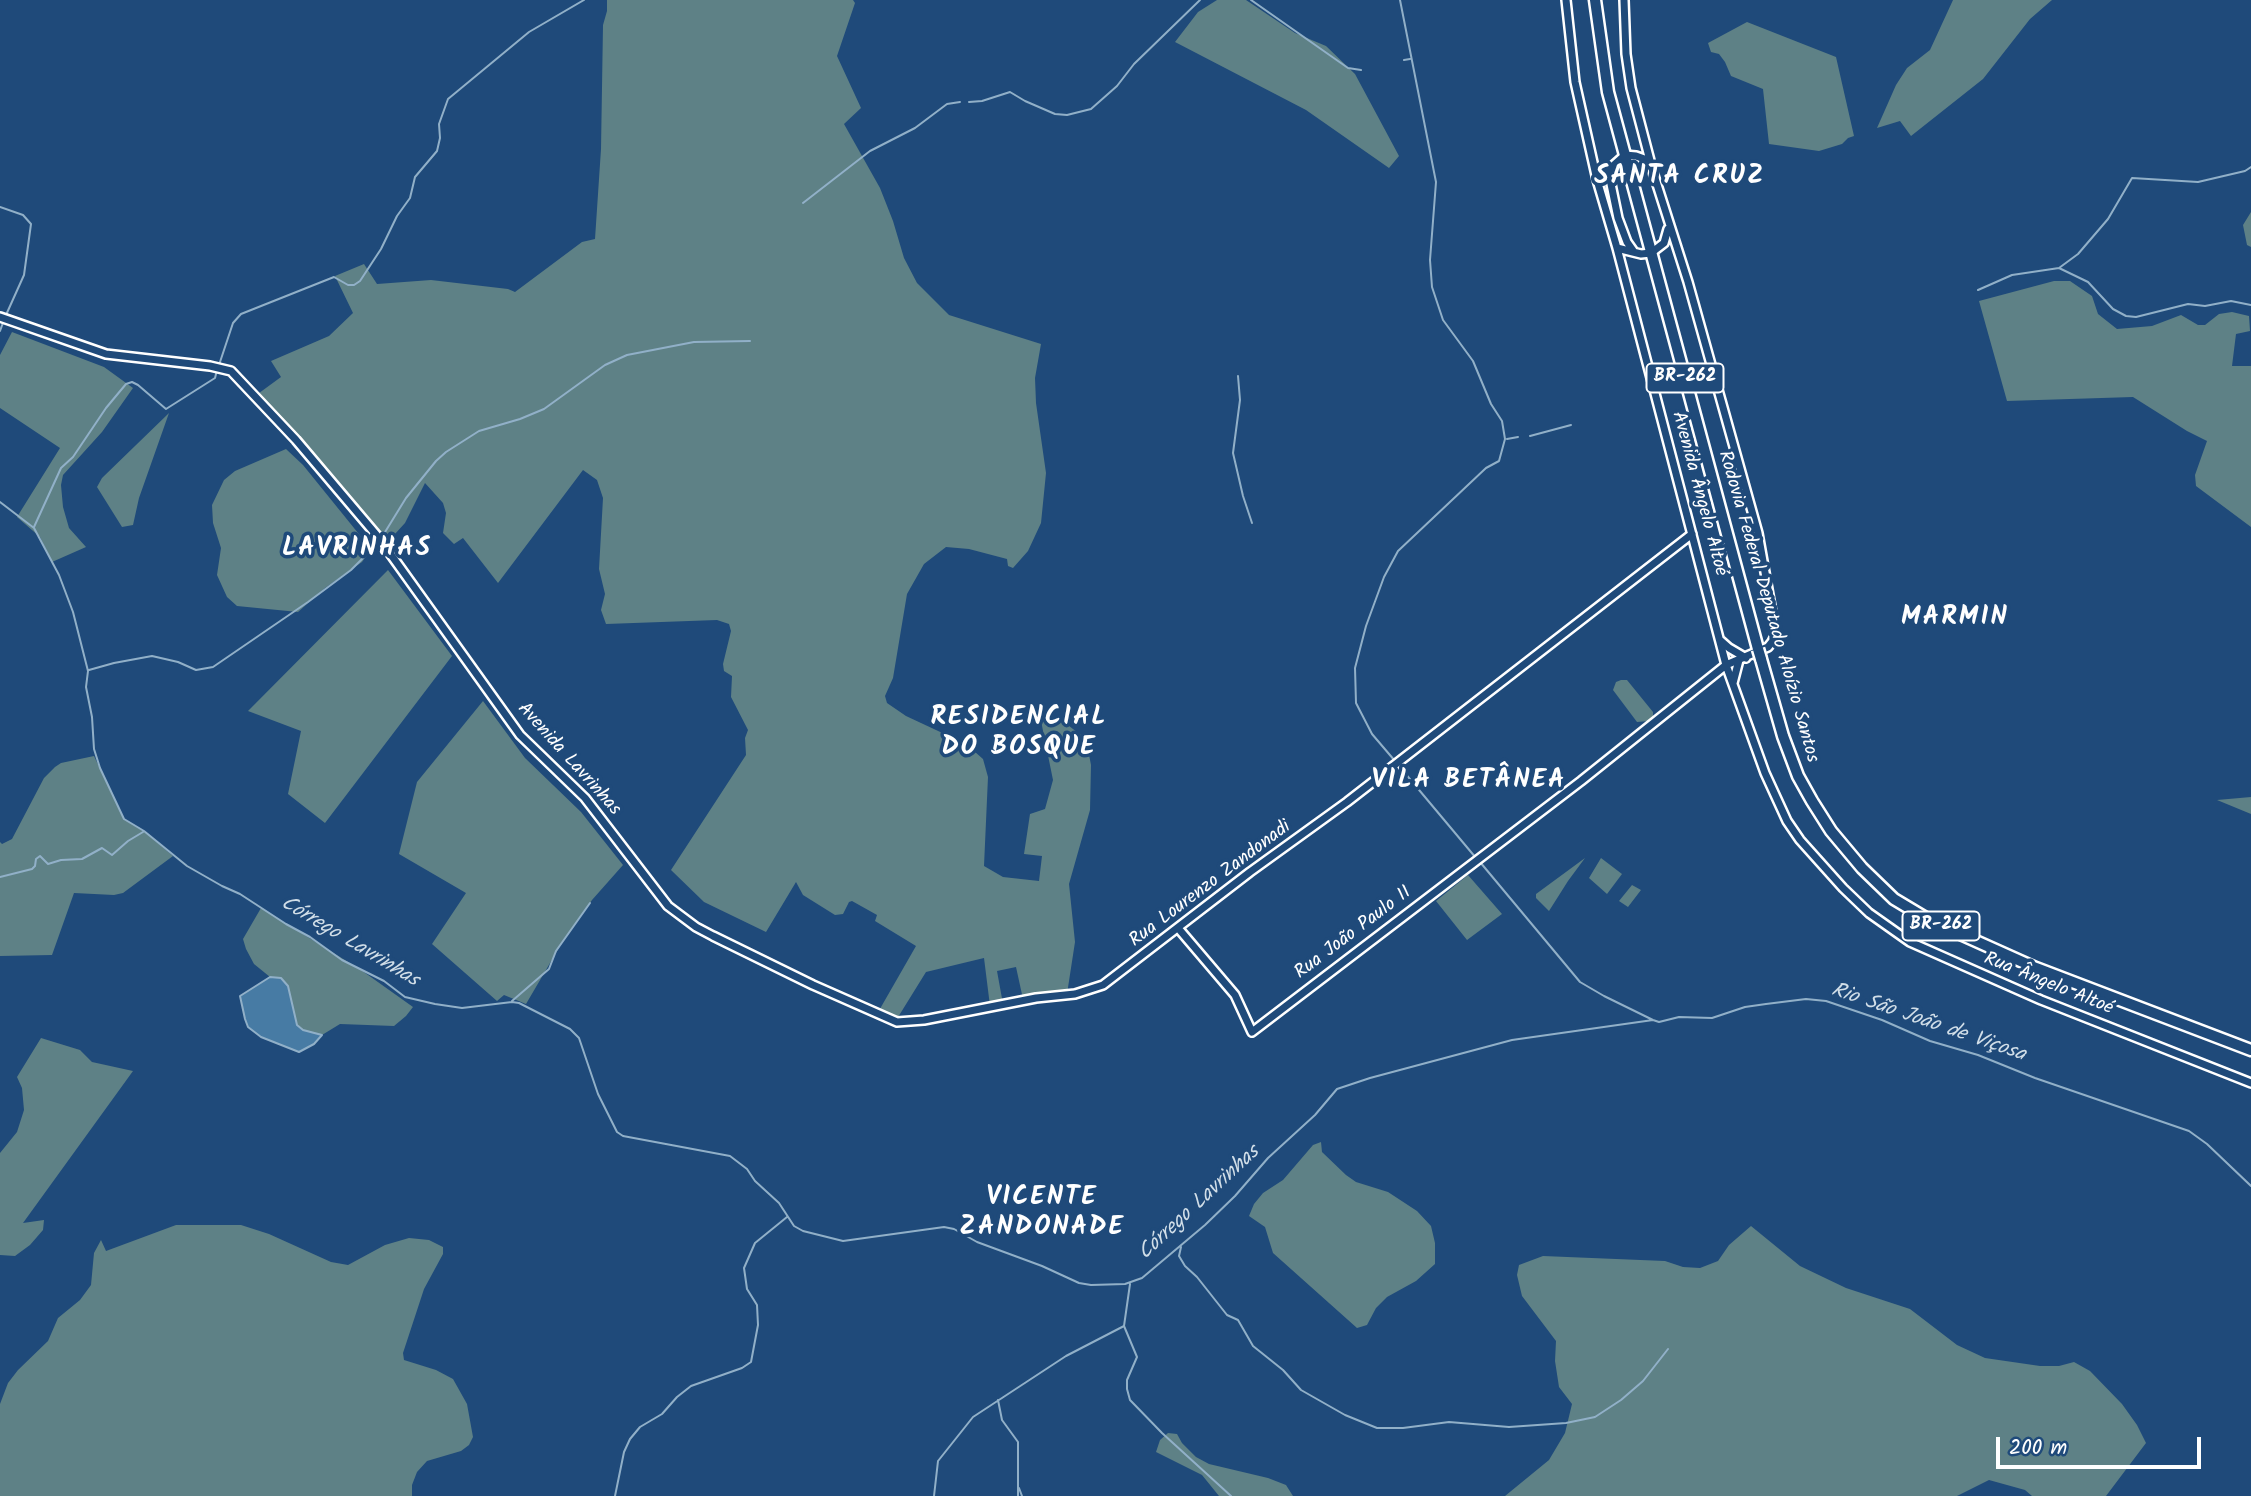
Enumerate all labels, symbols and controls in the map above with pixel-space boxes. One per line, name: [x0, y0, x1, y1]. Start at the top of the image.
district label: SANTA CRUZ: [1595, 163, 1765, 195]
road number: BR-262: [1646, 364, 1724, 392]
street label: Avenida Ângelo Altoé: [1665, 409, 1731, 579]
street label: Rodovia Federal Deputado Aloízio Santos: [1711, 448, 1823, 766]
district label: LAVRINHAS: [283, 535, 431, 567]
district label: MARMIN: [1902, 604, 2008, 636]
street label: Avenida Lavrinhas: [511, 699, 625, 821]
district label: RESIDENCIAL DO BOSQUE: [932, 704, 1106, 766]
district label: VILA BETÂNEA: [1373, 767, 1565, 799]
street label: Rua Lourenzo Zandonadi: [1126, 817, 1296, 953]
street label: Rua João Paulo II: [1291, 883, 1417, 985]
water label: Córrego Lavrinhas: [275, 892, 423, 994]
road number: BR-262: [1902, 911, 1980, 940]
street label: Rua Ângelo Altoé: [1980, 949, 2116, 1021]
water label: Rio São João de Viçosa: [1828, 979, 2028, 1069]
water label: Córrego Lavrinhas: [1134, 1141, 1266, 1267]
district label: VICENTE ZANDONADE: [960, 1184, 1124, 1246]
scale bar: [1999, 1422, 2204, 1466]
text: 200 m: [2009, 1432, 2067, 1465]

